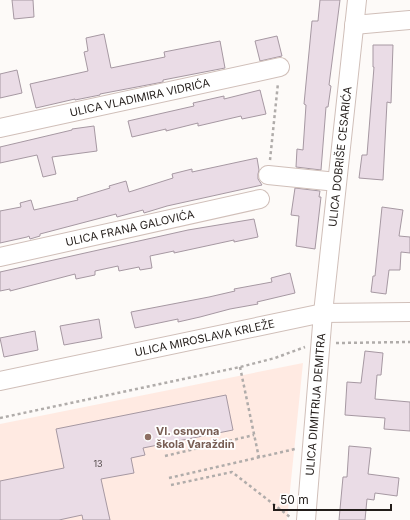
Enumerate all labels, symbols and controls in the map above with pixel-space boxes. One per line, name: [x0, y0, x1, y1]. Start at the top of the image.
street label: ULICA VLADIMIRA VIDRIĆA: [68, 75, 211, 120]
street label: ULICA DOBRIŠE CESARIĆA: [325, 85, 355, 228]
street label: ULICA FRANA GALOVIĆA: [64, 207, 196, 249]
street label: ULICA MIROSLAVA KRLEŽE: [133, 316, 276, 360]
street label: ULICA DIMITRIJA DEMITRA: [303, 332, 328, 476]
place label: VI. osnovna škola Varaždin: [156, 424, 235, 451]
marker: VI. osnovna škola Varaždin: [143, 432, 153, 442]
house number: 13: [93, 458, 103, 469]
scale bar: [274, 486, 391, 512]
text: 50 m: [280, 492, 309, 507]

